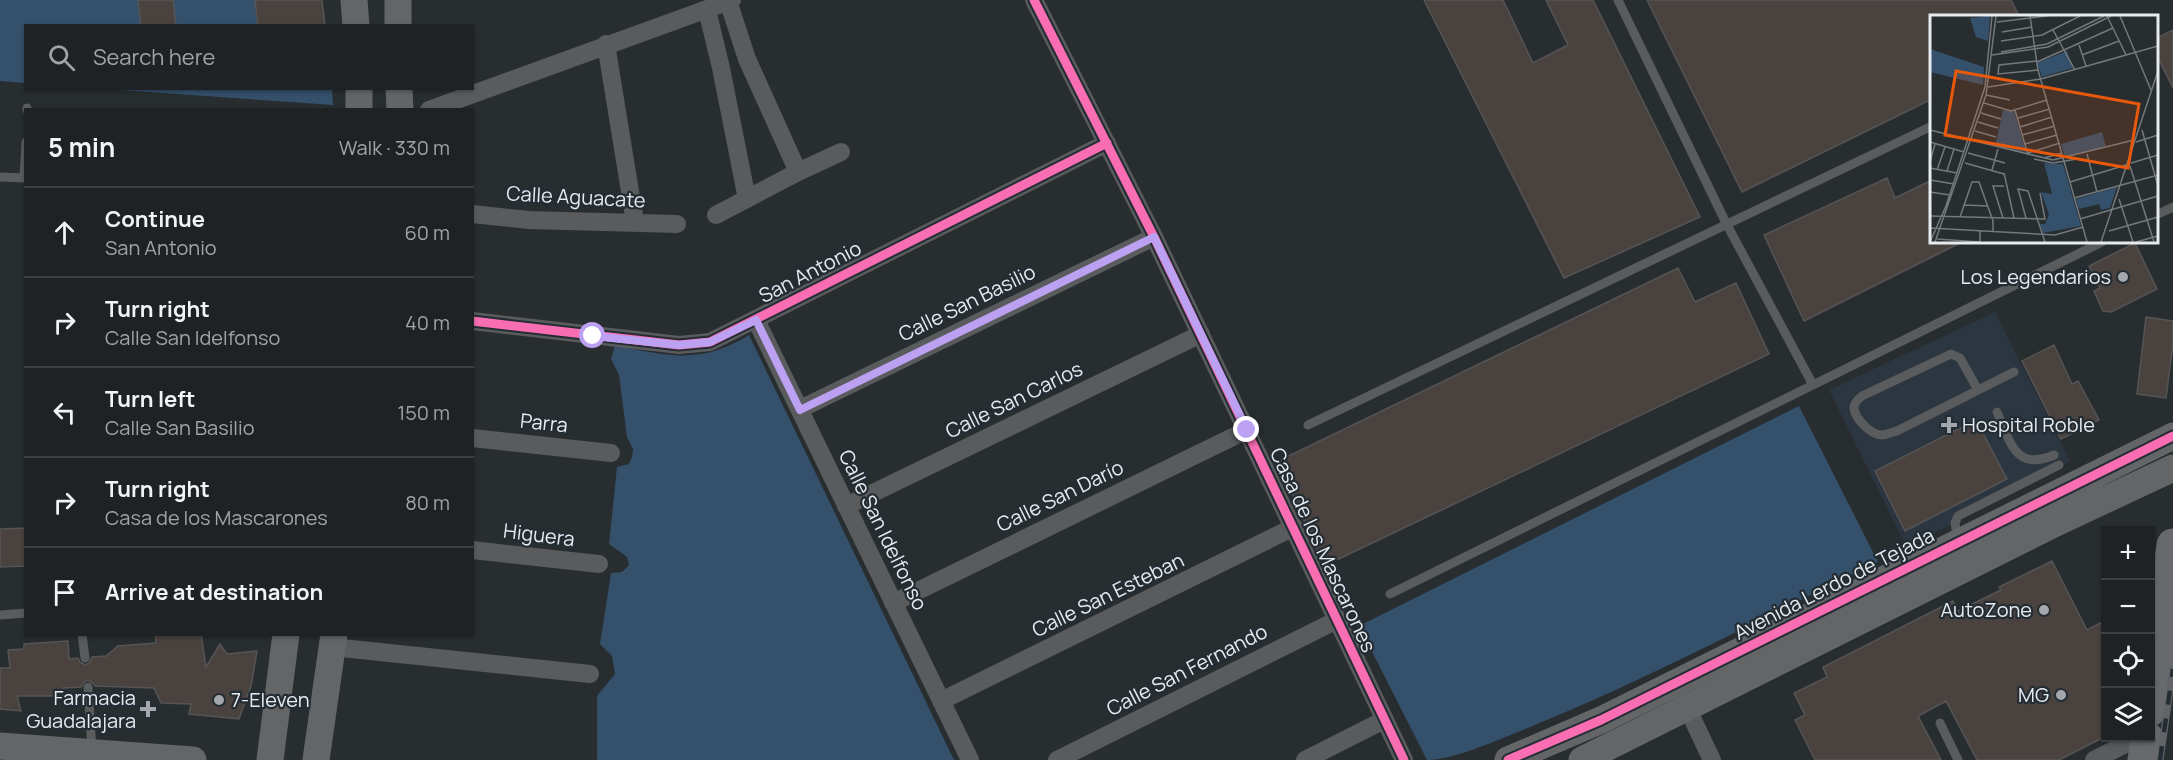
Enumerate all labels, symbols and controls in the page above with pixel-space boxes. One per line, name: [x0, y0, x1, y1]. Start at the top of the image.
inset map: [1930, 15, 2158, 243]
search box: [24, 24, 474, 90]
icon: search: [45, 41, 78, 74]
text: Search here: [93, 42, 215, 72]
text: 5 min: [48, 129, 115, 165]
text: Walk · 330 m: [339, 134, 450, 161]
street label: Calle Aguacate: [506, 179, 646, 214]
text: Continue: [105, 204, 205, 234]
icon: ahead: [48, 216, 81, 249]
text: 60 m: [404, 219, 450, 246]
text: San Antonio: [105, 234, 217, 261]
street label: San Antonio: [754, 234, 866, 309]
street label: Calle San Basilio: [894, 258, 1040, 347]
place label: Los Legendarios: [1961, 263, 2111, 290]
marker: Los Legendarios: [2116, 270, 2130, 284]
text: Turn right: [105, 294, 210, 324]
icon: right: [48, 306, 81, 339]
text: 40 m: [405, 309, 450, 336]
route start: [579, 322, 605, 348]
text: Calle San Idelfonso: [105, 324, 280, 351]
street label: Calle San Carlos: [941, 355, 1087, 444]
text: Turn left: [105, 384, 195, 414]
icon: left: [48, 396, 81, 429]
text: 150 m: [397, 399, 450, 426]
street label: Parra: [519, 407, 569, 438]
place label: Hospital Roble: [1962, 411, 2095, 438]
text: Calle San Basilio: [105, 414, 254, 441]
route end: [1233, 416, 1259, 442]
marker: Hospital Roble: [1940, 416, 1958, 434]
street label: Casa de los Mascarones: [1264, 443, 1383, 656]
street label: Calle San Idelfonso: [833, 445, 934, 615]
street label: Calle San Darío: [992, 453, 1128, 538]
text: Turn right: [105, 474, 210, 504]
icon: right: [48, 486, 81, 519]
text: 80 m: [405, 489, 450, 516]
text: Casa de los Mascarones: [105, 504, 328, 531]
street label: Higuera: [502, 517, 576, 552]
street label: Avenida Lerdo de Tejada: [1729, 521, 1939, 646]
map controls: [2101, 526, 2155, 742]
button: +: [2101, 526, 2155, 580]
street label: Calle San Esteban: [1027, 546, 1188, 643]
icon: arrive: [48, 576, 81, 609]
text: Arrive at destination: [105, 577, 323, 607]
button: −: [2101, 580, 2155, 634]
place label: AutoZone: [1940, 596, 2032, 623]
marker: AutoZone: [2037, 603, 2051, 617]
street label: Calle San Fernando: [1102, 617, 1272, 722]
button: locate: [2101, 634, 2155, 688]
place label: MG: [2018, 681, 2049, 708]
place label: Farmacia Guadalajara: [26, 684, 136, 734]
place label: 7-Eleven: [231, 686, 310, 713]
marker: MG: [2054, 688, 2068, 702]
button: layers: [2101, 688, 2155, 742]
marker: 7-Eleven: [212, 693, 226, 707]
marker: Farmacia Guadalajara: [141, 702, 155, 716]

